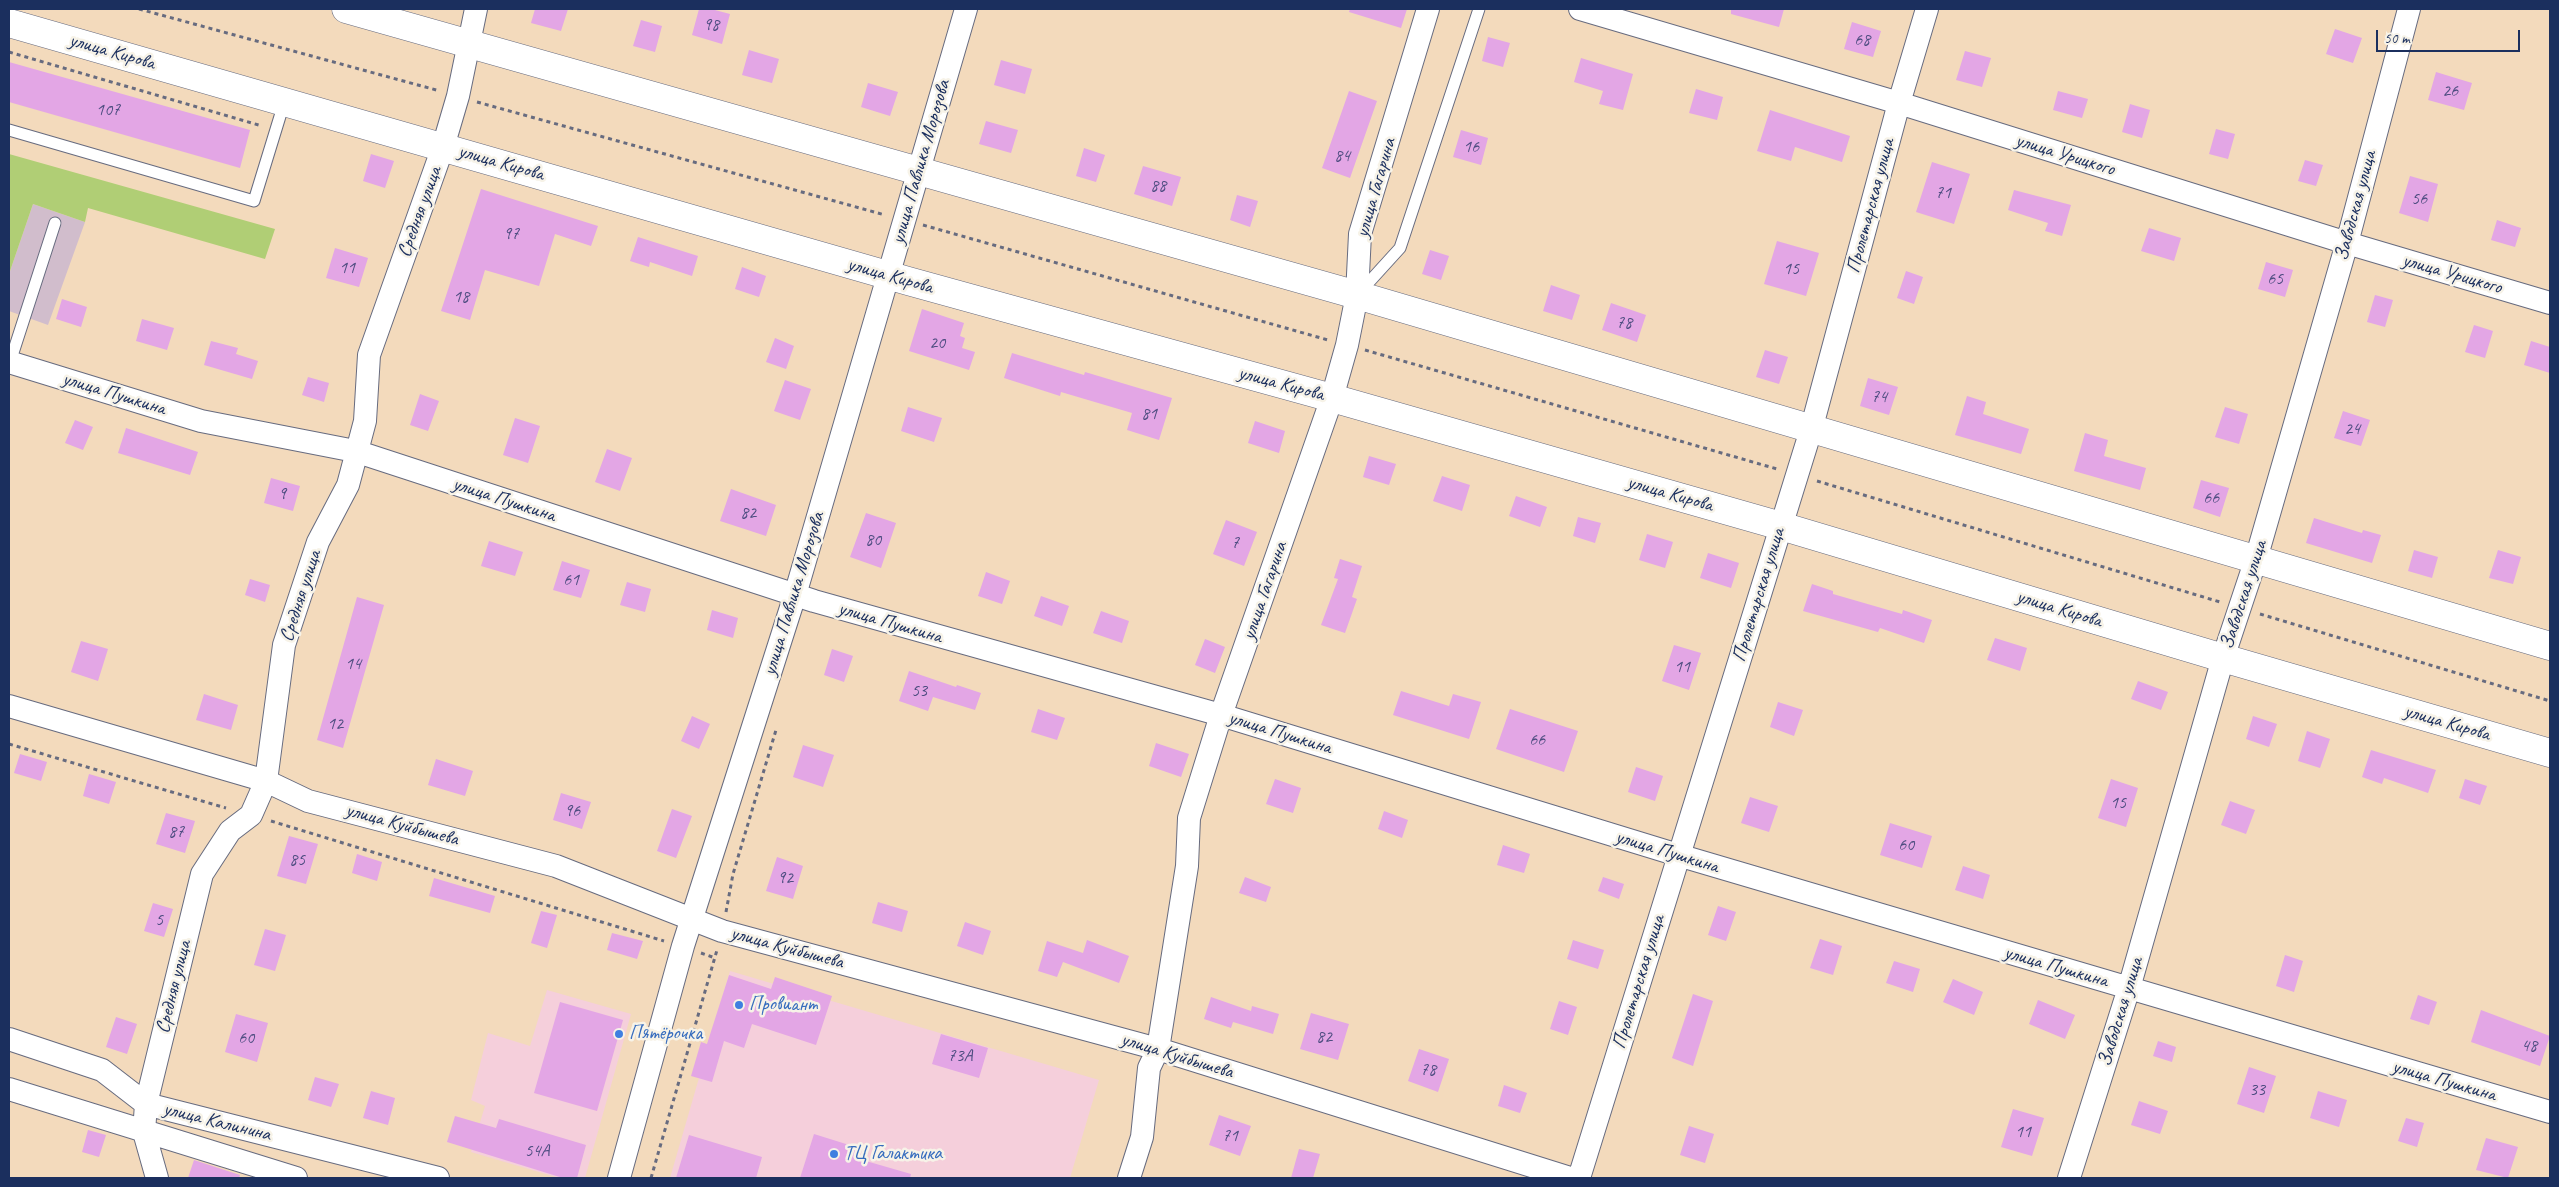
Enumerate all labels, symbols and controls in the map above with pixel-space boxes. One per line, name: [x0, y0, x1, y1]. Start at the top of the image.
house number: 98: [703, 14, 719, 36]
scale bar: [2379, 20, 2523, 52]
street label: улица Кирова: [66, 28, 158, 76]
house number: 68: [1854, 29, 1870, 51]
text: 50 m: [2384, 29, 2410, 48]
street label: улица Павлика Морозова: [886, 77, 956, 247]
house number: 26: [2442, 80, 2458, 102]
house number: 107: [96, 99, 120, 121]
street label: улица Урицкого: [2013, 129, 2117, 181]
street label: улица Гагарина: [1350, 136, 1402, 240]
house number: 16: [1463, 136, 1479, 158]
street label: Пролетарская улица: [1842, 136, 1900, 276]
street label: улица Кирова: [455, 139, 547, 187]
house number: 84: [1334, 145, 1350, 167]
street label: Заводская улица: [2330, 148, 2382, 264]
street label: Средняя улица: [393, 163, 447, 261]
house number: 88: [1150, 175, 1166, 197]
house number: 71: [1935, 182, 1951, 204]
house number: 56: [2411, 188, 2427, 210]
house number: 97: [503, 223, 519, 245]
street label: улица Урицкого: [2400, 248, 2504, 300]
street label: улица Кирова: [844, 252, 936, 300]
house number: 11: [339, 257, 355, 279]
house number: 15: [1783, 258, 1799, 280]
house number: 65: [2267, 268, 2283, 290]
house number: 18: [453, 286, 469, 308]
house number: 78: [1616, 312, 1632, 334]
house number: 20: [929, 332, 945, 354]
street label: улица Кирова: [1235, 361, 1327, 407]
street label: улица Пушкина: [60, 367, 168, 421]
house number: 74: [1871, 386, 1887, 408]
house number: 81: [1141, 403, 1157, 425]
house number: 24: [2344, 418, 2360, 440]
street label: улица Кирова: [1624, 470, 1716, 518]
street label: улица Пушкина: [450, 472, 558, 528]
house number: 9: [278, 483, 286, 505]
house number: 66: [2203, 487, 2219, 509]
house number: 82: [740, 502, 756, 524]
street label: улица Павлика Морозова: [758, 509, 830, 679]
street label: Пролетарская улица: [1727, 525, 1791, 665]
house number: 80: [865, 529, 881, 551]
house number: 7: [1231, 532, 1239, 554]
street label: Заводская улица: [2215, 538, 2273, 652]
street label: улица Гагарина: [1237, 539, 1293, 643]
street label: Средняя улица: [275, 547, 327, 645]
house number: 61: [563, 569, 579, 591]
street label: улица Кирова: [2013, 585, 2105, 633]
street label: улица Пушкина: [835, 597, 945, 649]
house number: 14: [345, 653, 361, 675]
house number: 11: [1674, 656, 1690, 678]
house number: 53: [911, 680, 927, 702]
street label: улица Кирова: [2401, 699, 2493, 747]
street label: улица Пушкина: [1226, 706, 1334, 760]
house number: 12: [327, 713, 343, 735]
house number: 66: [1529, 729, 1545, 751]
house number: 15: [2110, 792, 2126, 814]
street label: улица Куйбышева: [343, 798, 461, 852]
house number: 96: [564, 800, 580, 822]
house number: 87: [168, 821, 184, 843]
street label: улица Пушкина: [1613, 825, 1721, 879]
house number: 60: [1898, 834, 1914, 856]
house number: 85: [289, 849, 305, 871]
house number: 92: [777, 867, 793, 889]
house number: 5: [155, 909, 163, 931]
street label: Пролетарская улица: [1607, 912, 1671, 1052]
street label: улица Куйбышева: [728, 921, 846, 975]
street label: Средняя улица: [151, 938, 197, 1036]
street label: улица Пушкина: [2001, 941, 2111, 993]
street label: Заводская улица: [2093, 955, 2149, 1069]
place label: Провиант: [749, 993, 817, 1017]
marker: Провиант: [733, 999, 745, 1011]
place label: Пятёрочка: [629, 1022, 702, 1046]
house number: 82: [1316, 1026, 1332, 1048]
house number: 60: [238, 1027, 254, 1049]
marker: Пятёрочка: [613, 1028, 625, 1040]
street label: улица Куйбышева: [1118, 1028, 1236, 1084]
house number: 48: [2521, 1035, 2537, 1057]
house number: 73А: [947, 1045, 973, 1067]
street label: улица Пушкина: [2389, 1055, 2499, 1107]
house number: 78: [1420, 1059, 1436, 1081]
house number: 33: [2249, 1079, 2265, 1101]
street label: улица Калинина: [161, 1097, 273, 1147]
house number: 11: [2015, 1121, 2031, 1143]
house number: 71: [1222, 1125, 1238, 1147]
house number: 54А: [524, 1140, 550, 1162]
place label: ТЦ Галактика: [844, 1142, 942, 1166]
marker: ТЦ Галактика: [828, 1148, 840, 1160]

